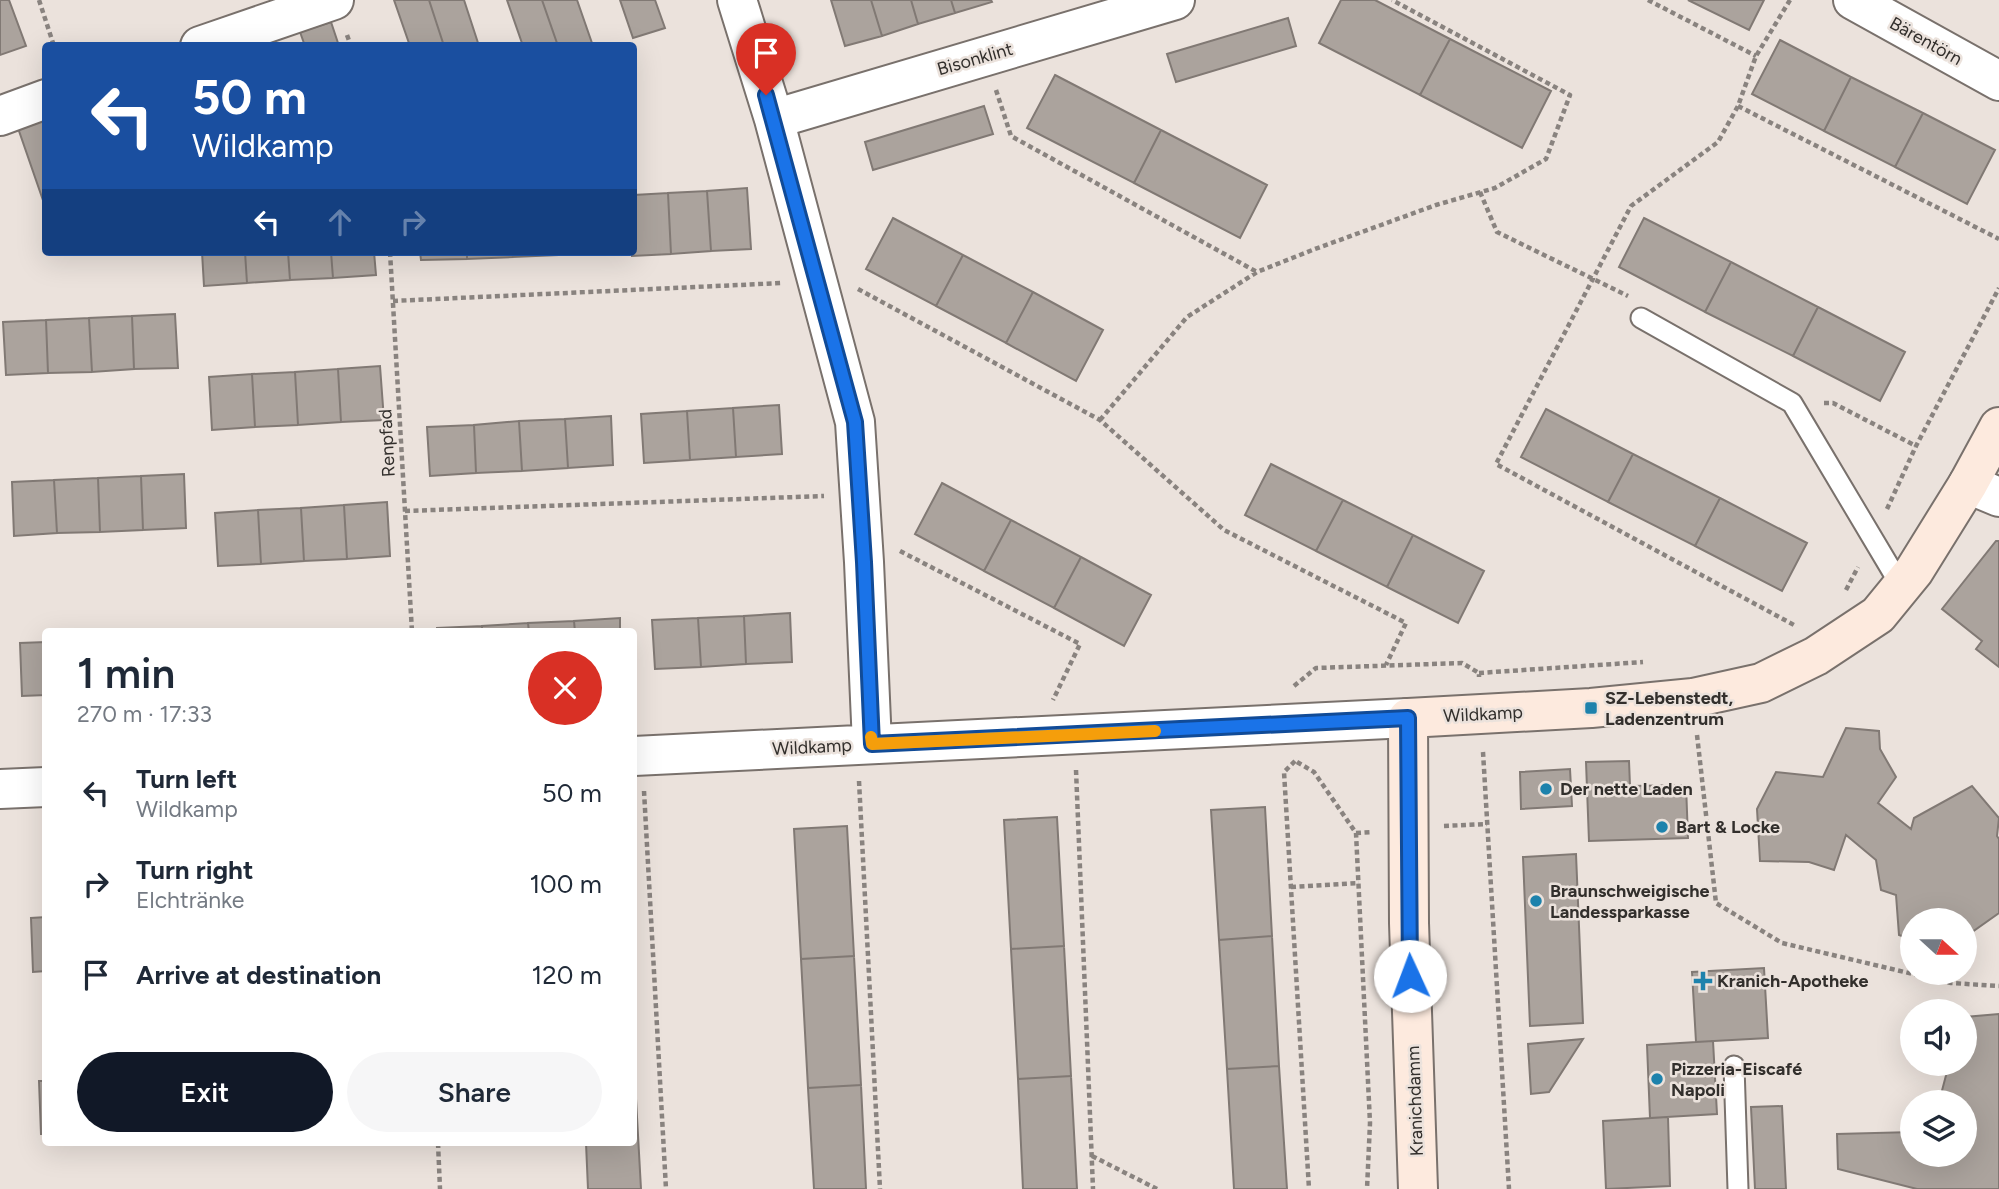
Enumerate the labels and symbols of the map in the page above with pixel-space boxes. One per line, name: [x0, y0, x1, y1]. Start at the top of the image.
street label: Bärentörn: [1886, 12, 1966, 70]
pin: [736, 23, 796, 95]
street label: Bisonklint: [935, 38, 1016, 80]
street label: Renpfad: [374, 408, 400, 478]
place label: SZ-Lebenstedt, Ladenzentrum: [1605, 687, 1734, 730]
marker: SZ-Lebenstedt, Ladenzentrum: [1583, 700, 1599, 716]
street label: Wildkamp: [1443, 701, 1523, 727]
street label: Wildkamp: [772, 734, 852, 760]
place label: Der nette Laden: [1560, 778, 1693, 800]
marker: Der nette Laden: [1538, 781, 1554, 797]
place label: Bart & Locke: [1676, 816, 1780, 838]
marker: Bart & Locke: [1654, 819, 1670, 835]
place label: Braunschweigische Landessparkasse: [1550, 880, 1710, 923]
marker: Braunschweigische Landessparkasse: [1528, 893, 1544, 909]
north arrow: [1900, 908, 1978, 985]
position arrow: [1373, 939, 1447, 1013]
place label: Kranich-Apotheke: [1717, 970, 1868, 992]
marker: Kranich-Apotheke: [1695, 973, 1711, 989]
street label: Kranichdamm: [1402, 1045, 1428, 1157]
place label: Pizzeria-Eiscafé Napoli: [1671, 1058, 1802, 1101]
marker: Pizzeria-Eiscafé Napoli: [1649, 1071, 1665, 1087]

